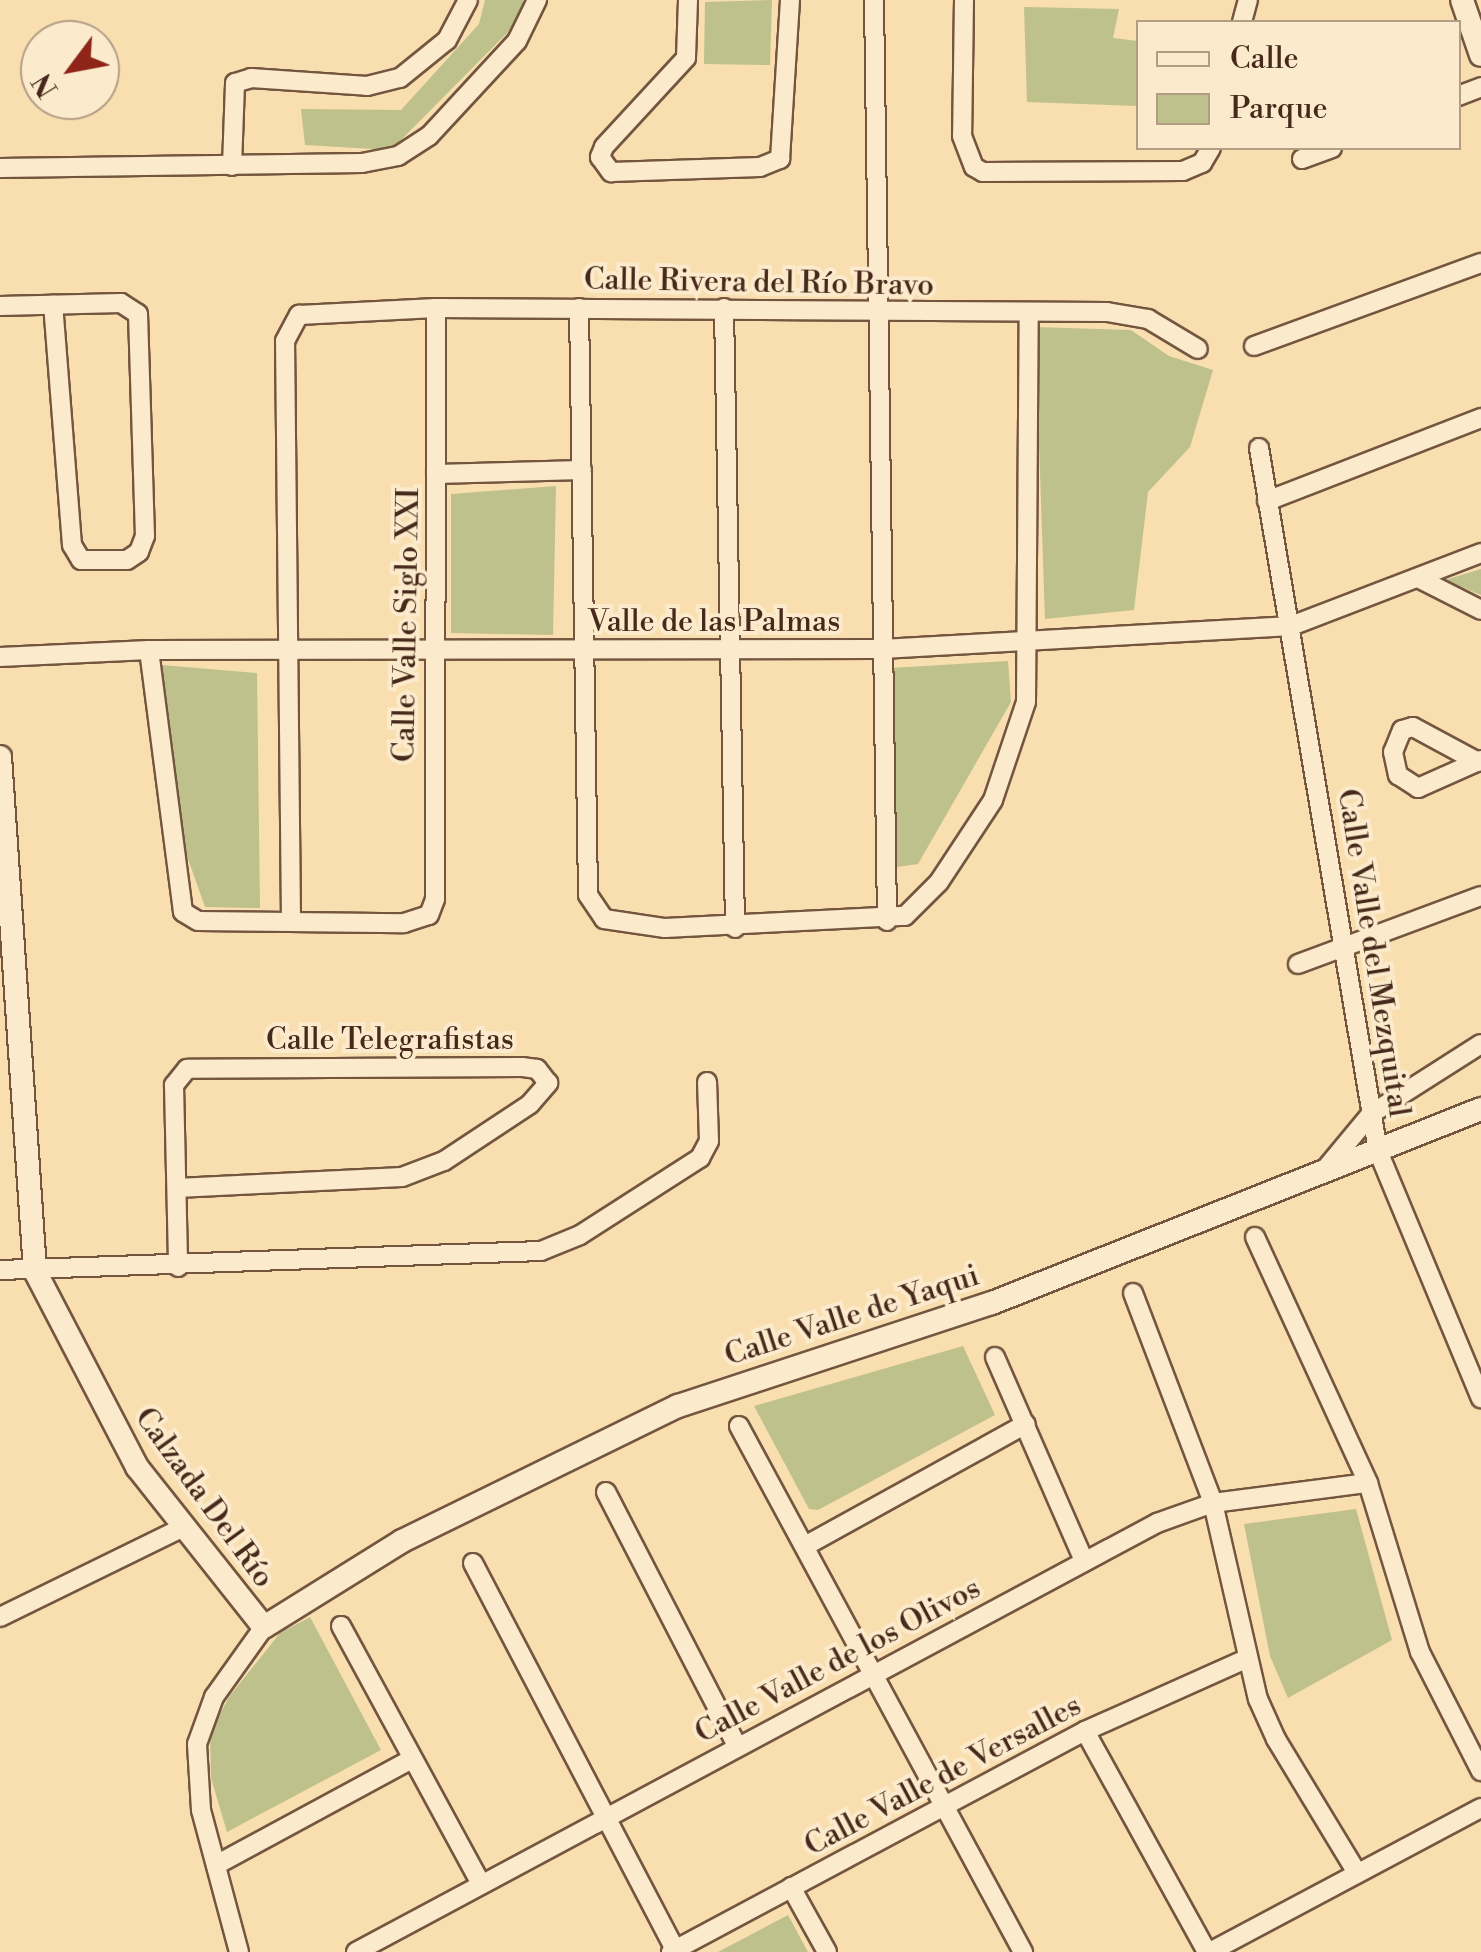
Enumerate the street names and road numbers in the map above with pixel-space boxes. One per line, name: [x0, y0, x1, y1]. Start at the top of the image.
street label: Calle Rivera del Río Bravo: [584, 262, 934, 304]
street label: Calle Valle Siglo XXI: [387, 487, 427, 763]
street label: Valle de las Palmas: [588, 604, 840, 640]
street label: Calle Valle del Mezquital: [1329, 786, 1417, 1120]
street label: Calle Telegrafistas: [266, 1022, 514, 1058]
street label: Calle Valle de Yaqui: [720, 1258, 984, 1374]
street label: Calzada Del Río: [127, 1401, 281, 1595]
street label: Calle Valle de los Olivos: [689, 1570, 987, 1752]
street label: Calle Valle de Versalles: [799, 1688, 1087, 1864]

